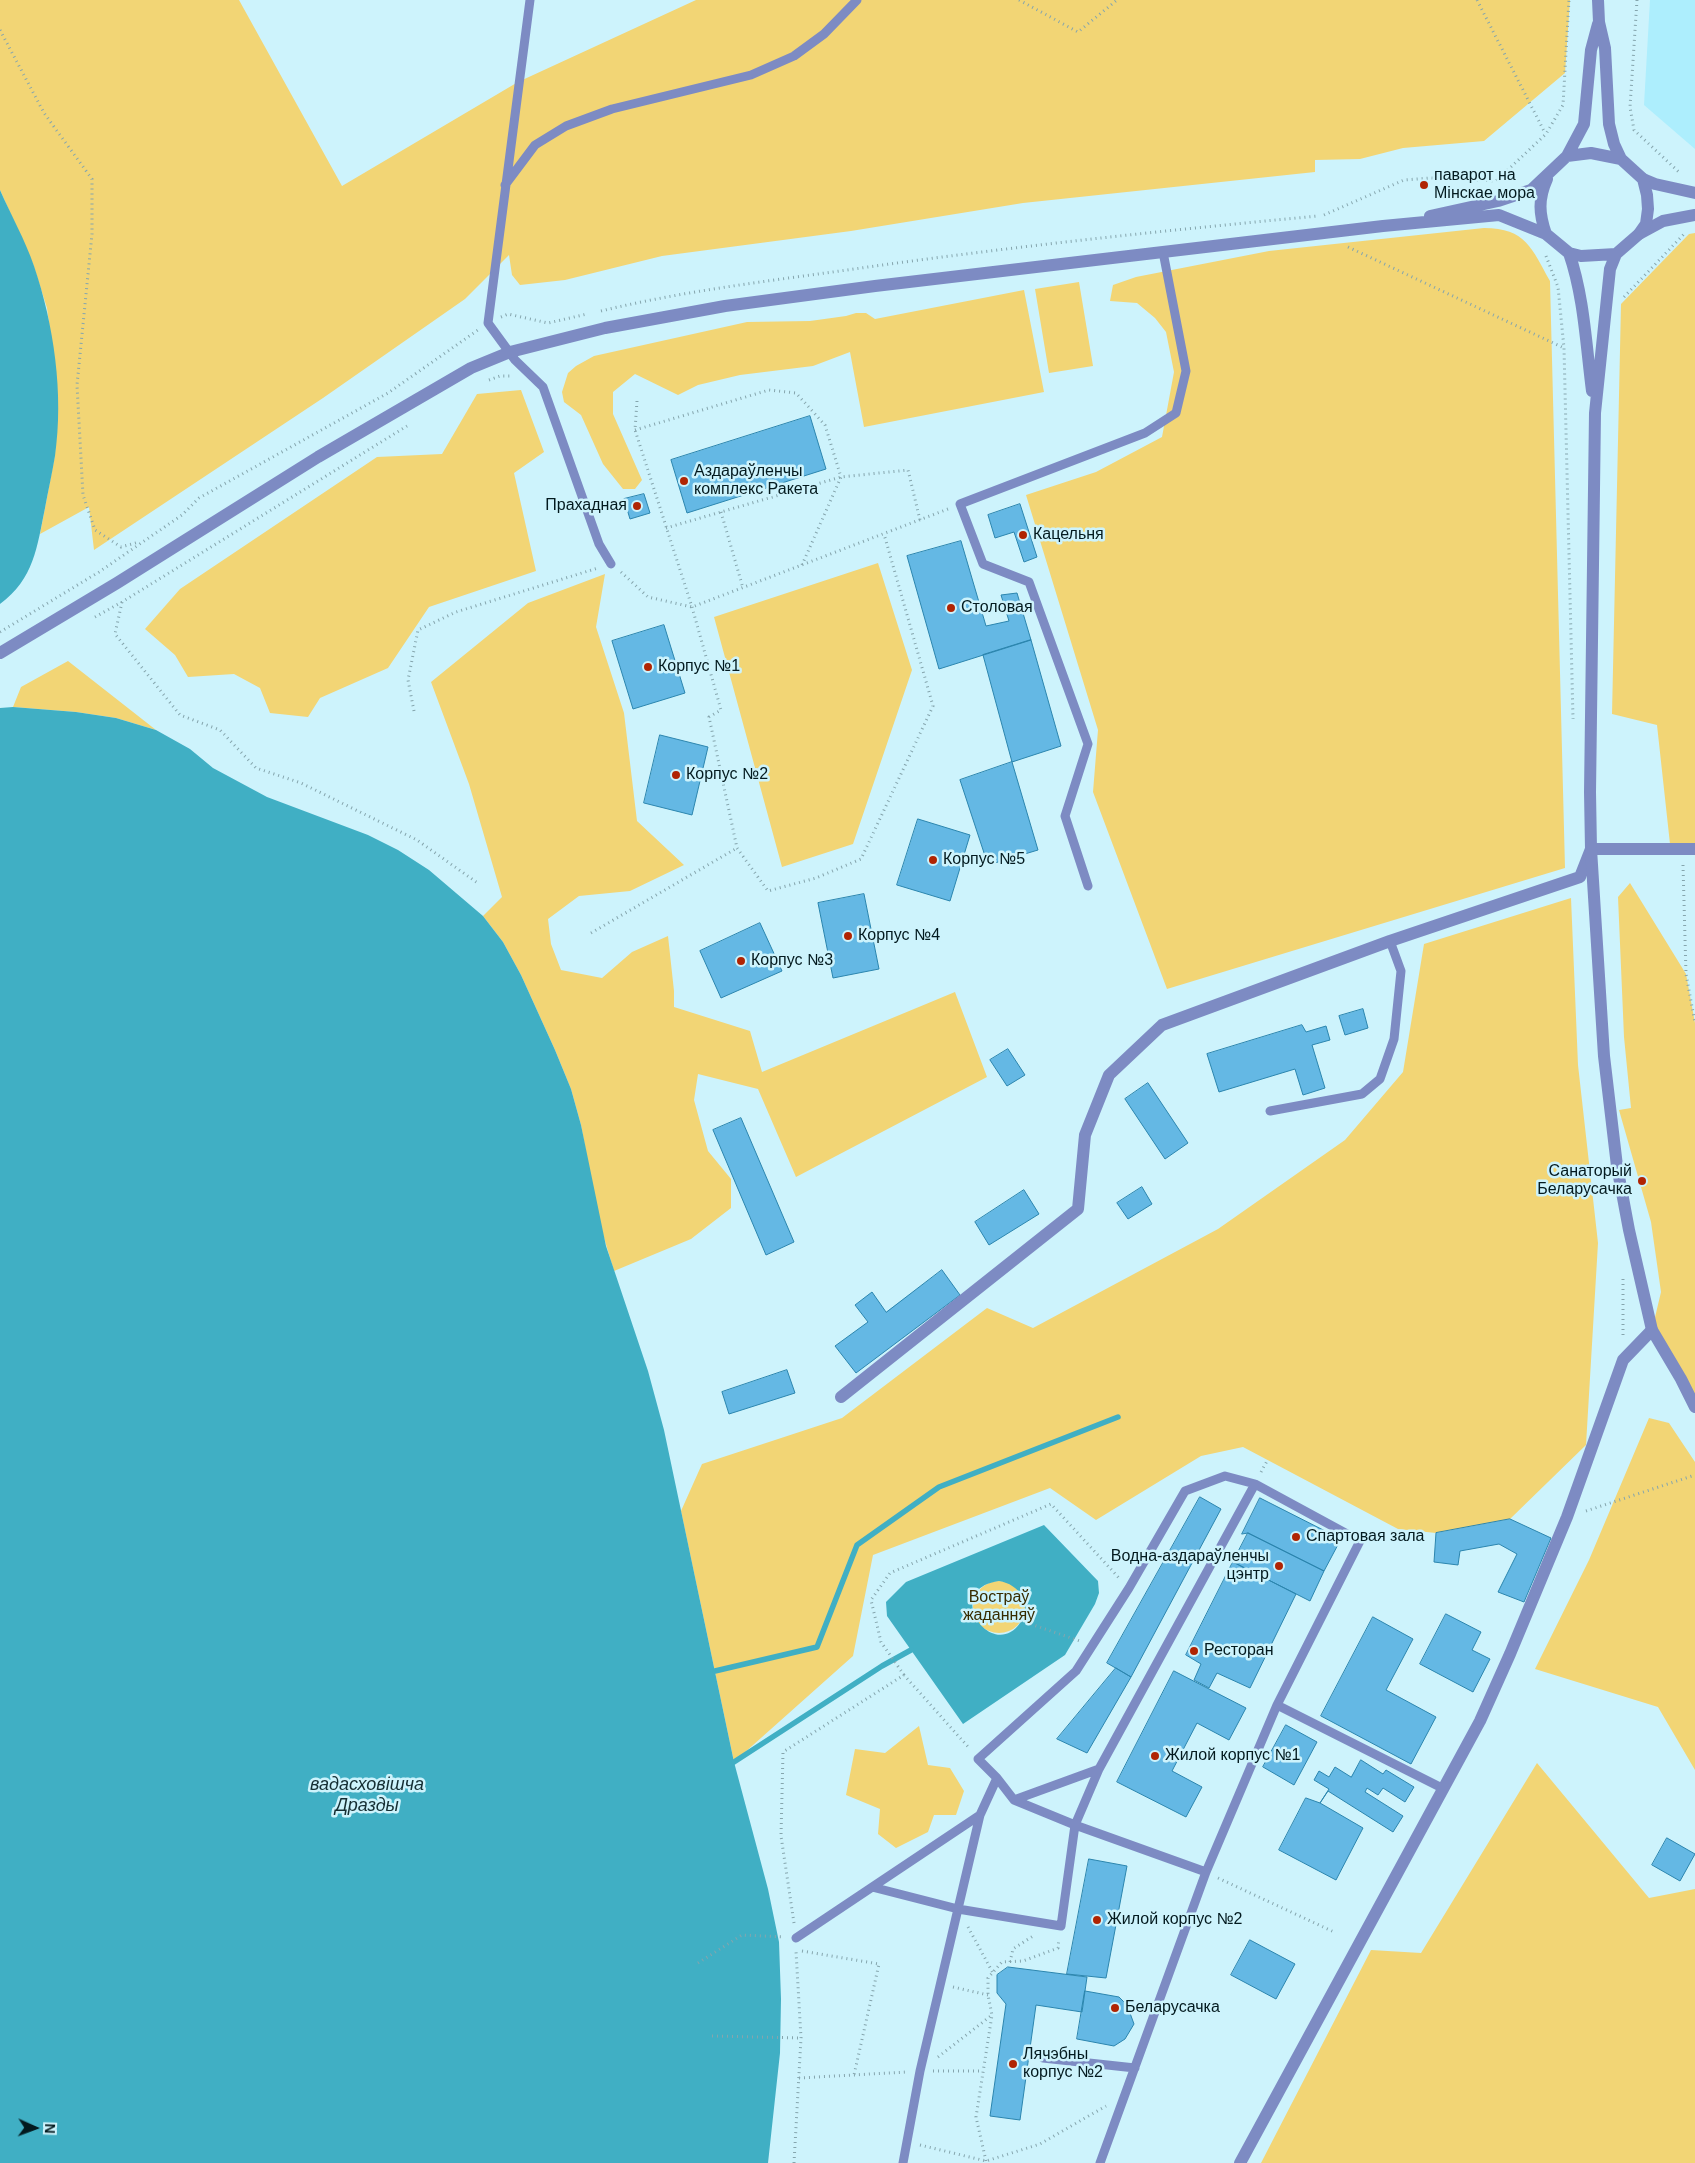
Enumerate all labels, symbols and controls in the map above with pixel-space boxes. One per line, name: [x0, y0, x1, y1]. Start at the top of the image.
place label: паварот на Мінскае мора: [1434, 166, 1535, 204]
marker: паварот на Мінскае мора: [1418, 179, 1430, 191]
place label: Аздараўленчы комплекс Ракета: [694, 462, 818, 500]
marker: Аздараўленчы комплекс Ракета: [678, 475, 690, 487]
place label: Прахадная: [545, 496, 627, 516]
marker: Прахадная: [631, 500, 643, 512]
place label: Кацельня: [1033, 525, 1104, 545]
marker: Кацельня: [1017, 529, 1029, 541]
place label: Столовая: [961, 598, 1033, 618]
marker: Столовая: [945, 602, 957, 614]
place label: Корпус №1: [658, 657, 740, 677]
marker: Корпус №1: [642, 661, 654, 673]
place label: Корпус №2: [686, 765, 768, 785]
marker: Корпус №2: [670, 769, 682, 781]
place label: Корпус №5: [943, 850, 1025, 870]
marker: Корпус №5: [927, 854, 939, 866]
place label: Корпус №4: [858, 926, 940, 946]
marker: Корпус №4: [842, 930, 854, 942]
place label: Корпус №3: [751, 951, 833, 971]
marker: Корпус №3: [735, 955, 747, 967]
place label: Санаторый Беларусачка: [1537, 1162, 1632, 1200]
marker: Санаторый Беларусачка: [1636, 1175, 1648, 1187]
place label: Спартовая зала: [1306, 1527, 1425, 1547]
marker: Спартовая зала: [1290, 1531, 1302, 1543]
place label: Водна-аздараўленчы цэнтр: [1111, 1547, 1269, 1585]
marker: Водна-аздараўленчы цэнтр: [1273, 1560, 1285, 1572]
park label: Востраў жаданняў: [963, 1588, 1035, 1626]
place label: Ресторан: [1204, 1641, 1274, 1661]
marker: Ресторан: [1188, 1645, 1200, 1657]
place label: Жилой корпус №1: [1165, 1746, 1300, 1766]
marker: Жилой корпус №1: [1149, 1750, 1161, 1762]
water label: вадасховішча Дразды: [310, 1774, 424, 1816]
place label: Жилой корпус №2: [1107, 1910, 1242, 1930]
marker: Жилой корпус №2: [1091, 1914, 1103, 1926]
place label: Беларусачка: [1125, 1998, 1220, 2018]
marker: Беларусачка: [1109, 2002, 1121, 2014]
place label: Лячэбны корпус №2: [1023, 2045, 1103, 2083]
marker: Лячэбны корпус №2: [1007, 2058, 1019, 2070]
north arrow: [10, 2103, 60, 2153]
text: N: [42, 2123, 58, 2134]

